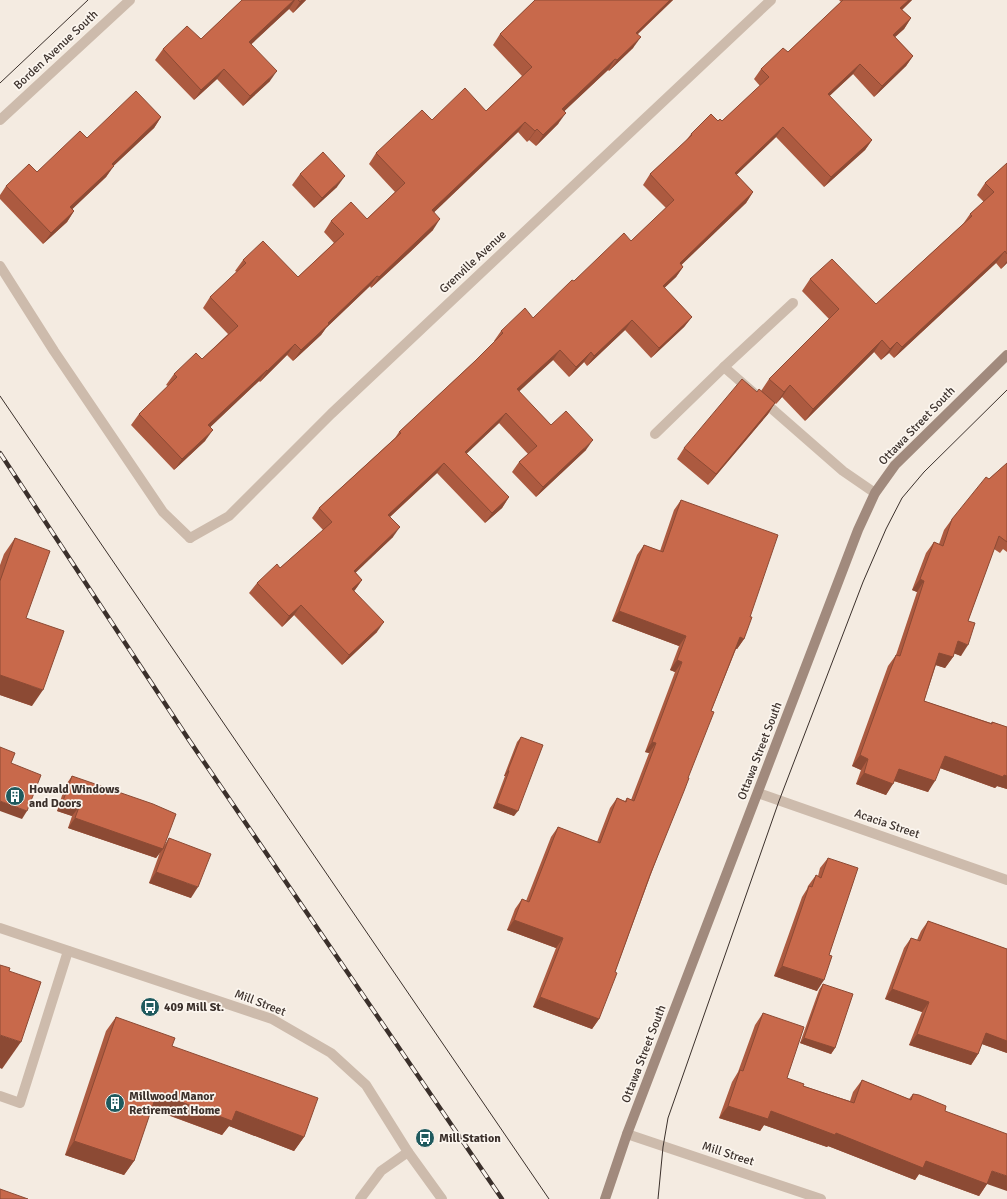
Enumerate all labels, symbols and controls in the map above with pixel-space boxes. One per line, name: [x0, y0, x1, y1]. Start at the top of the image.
street label: Borden Avenue South: [11, 7, 101, 93]
street label: Grenville Avenue: [436, 227, 510, 297]
street label: Ottawa Street South: [876, 384, 958, 468]
street label: Ottawa Street South: [734, 700, 786, 802]
place label: Howald Windows and Doors: [29, 782, 120, 811]
building icon: Howald Windows and Doors: [4, 785, 26, 807]
street label: Acacia Street: [852, 806, 922, 842]
street label: Mill Street: [232, 986, 288, 1020]
bus stop icon: 409 Mill St.: [139, 996, 161, 1018]
place label: 409 Mill St.: [164, 1000, 224, 1015]
street label: Ottawa Street South: [618, 1003, 670, 1105]
place label: Millwood Manor Retirement Home: [129, 1089, 220, 1118]
building icon: Millwood Manor Retirement Home: [104, 1092, 126, 1114]
bus stop icon: Mill Station: [414, 1127, 436, 1149]
place label: Mill Station: [439, 1131, 501, 1146]
street label: Mill Street: [700, 1139, 756, 1169]

